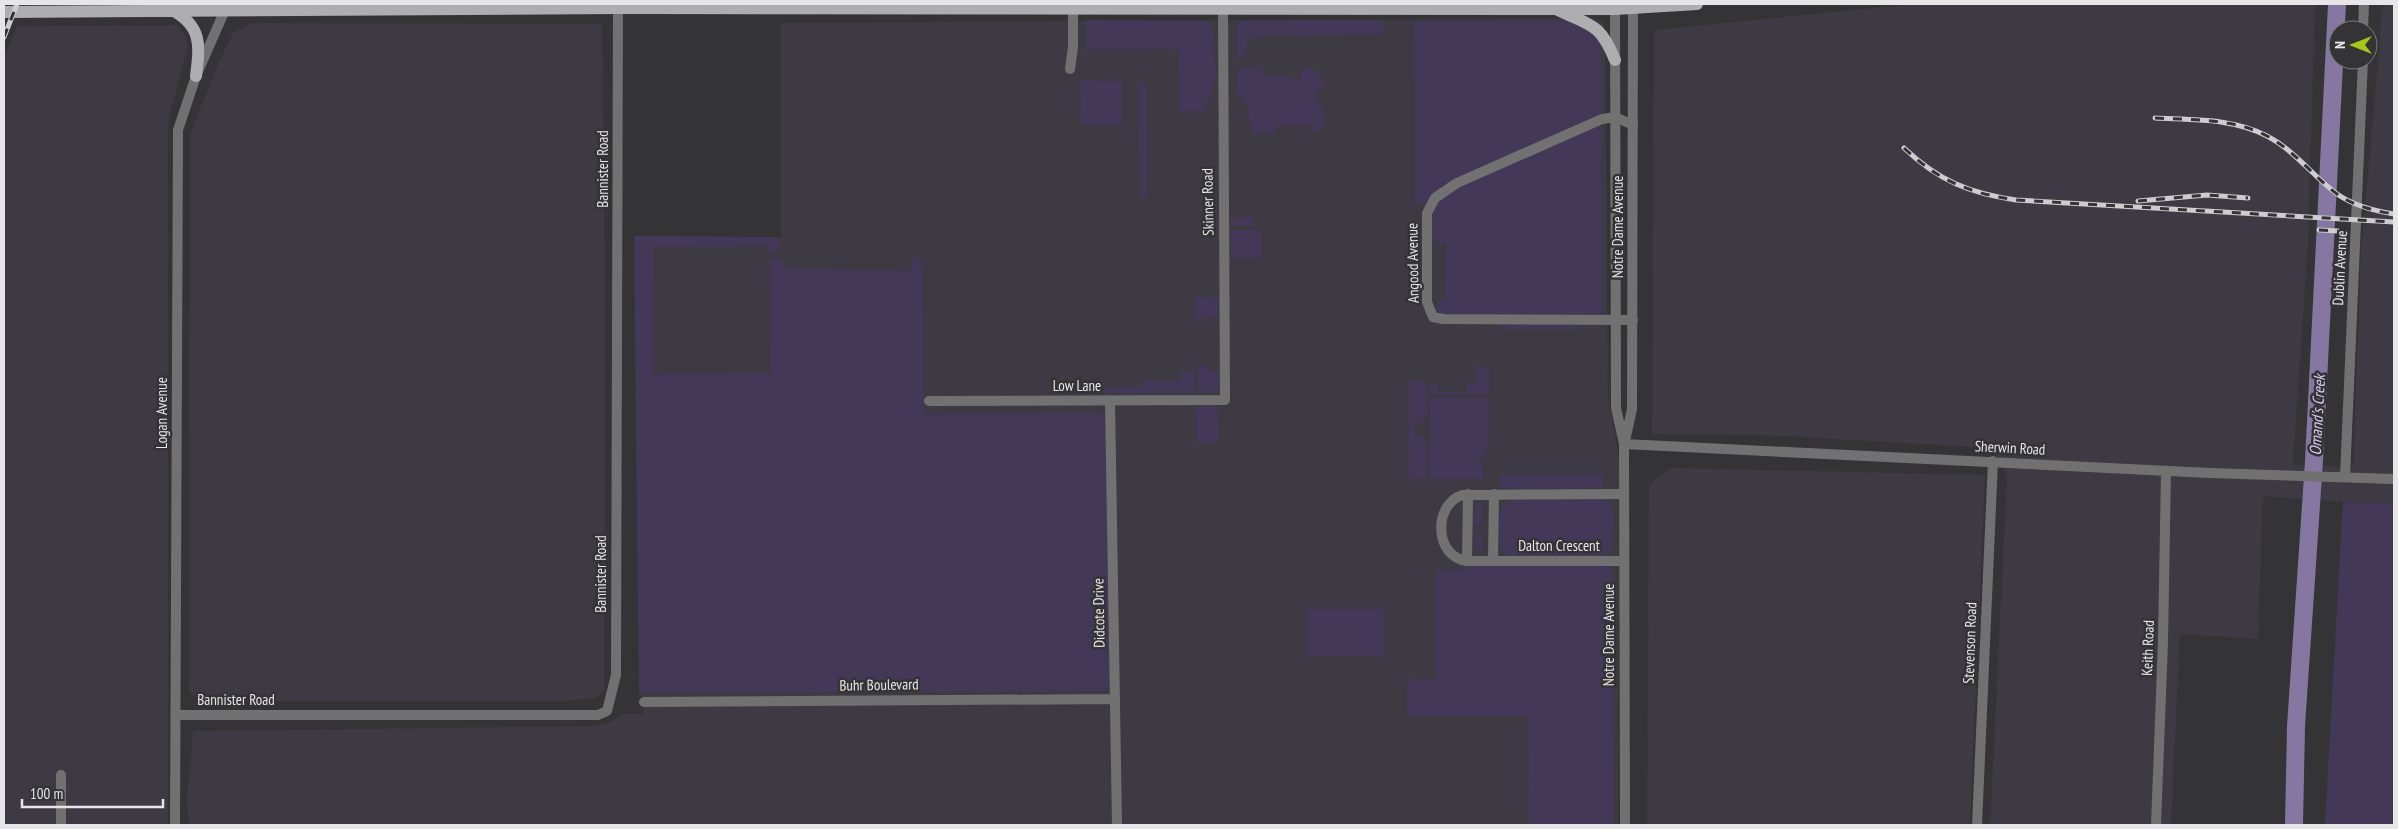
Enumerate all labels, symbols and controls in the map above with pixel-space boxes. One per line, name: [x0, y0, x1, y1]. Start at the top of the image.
north arrow: [2328, 20, 2378, 70]
text: N: [2331, 41, 2349, 49]
street label: Bannister Road: [593, 130, 612, 208]
street label: Skinner Road: [1197, 168, 1218, 236]
street label: Notre Dame Avenue: [1608, 176, 1627, 278]
street label: Angood Avenue: [1402, 223, 1423, 303]
street label: Dublin Avenue: [2328, 230, 2351, 306]
water label: Omand's Creek: [2305, 372, 2329, 456]
street label: Low Lane: [1053, 376, 1101, 395]
street label: Logan Avenue: [152, 377, 171, 449]
street label: Sherwin Road: [1974, 436, 2046, 459]
street label: Bannister Road: [591, 535, 610, 613]
street label: Dalton Crescent: [1518, 536, 1600, 555]
street label: Didcote Drive: [1088, 578, 1109, 648]
street label: Notre Dame Avenue: [1599, 584, 1618, 686]
street label: Stevenson Road: [1959, 602, 1980, 684]
street label: Keith Road: [2137, 620, 2158, 676]
street label: Buhr Boulevard: [839, 674, 919, 695]
street label: Bannister Road: [197, 690, 275, 709]
scale bar: [22, 776, 164, 808]
text: 100 m: [30, 784, 63, 803]

